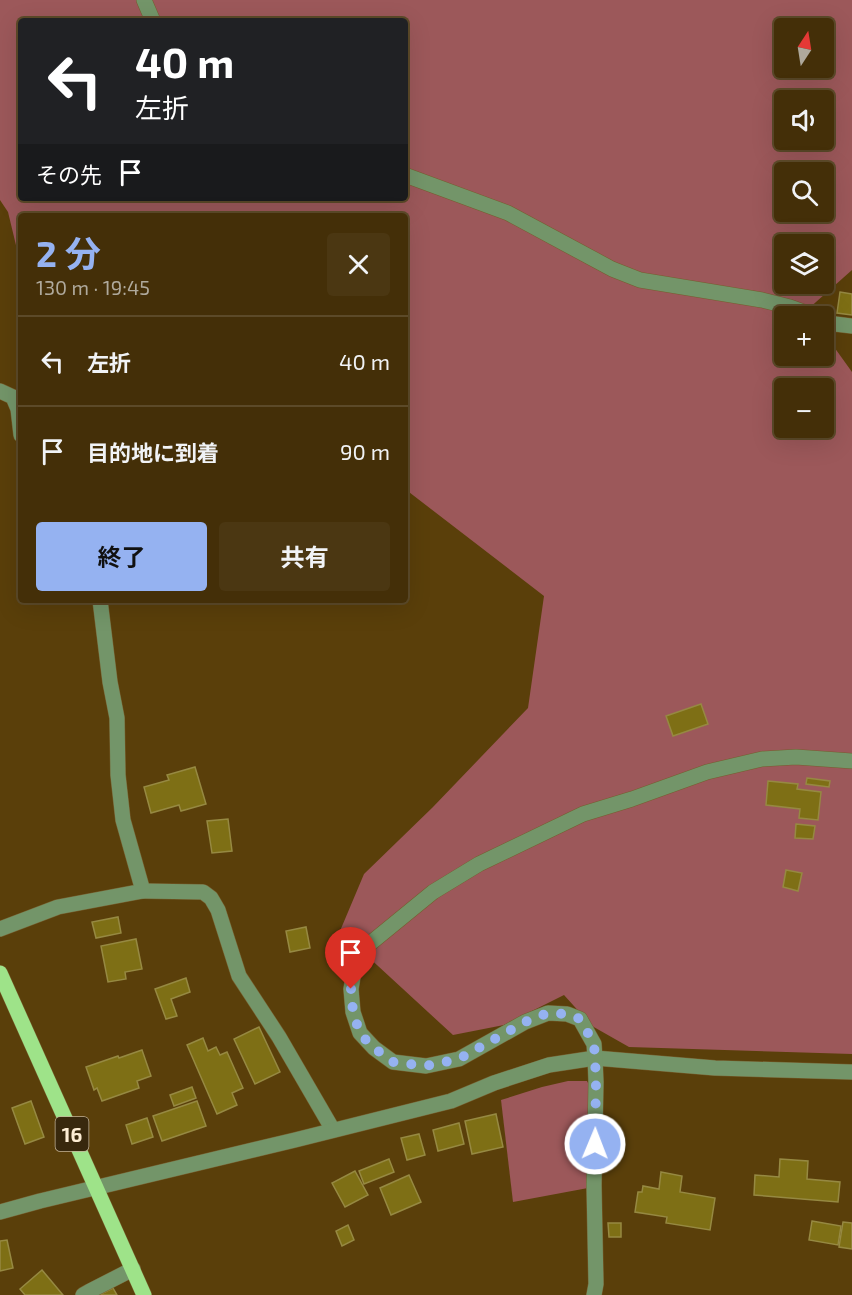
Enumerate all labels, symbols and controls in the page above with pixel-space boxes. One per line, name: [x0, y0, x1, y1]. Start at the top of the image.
north arrow: [774, 18, 834, 78]
map controls: [774, 18, 834, 438]
text: 40 m: [135, 36, 234, 86]
icon: left: [36, 42, 114, 120]
button: sound: [774, 90, 834, 150]
text: 左折: [135, 91, 189, 123]
icon: arrive: [114, 156, 147, 189]
text: その先: [36, 161, 102, 187]
button: search: [774, 162, 834, 222]
text: 2 分: [36, 231, 101, 274]
button: close: [327, 233, 390, 296]
button: layers: [774, 234, 834, 294]
text: 130 m · 19:45: [36, 275, 150, 299]
button: +: [774, 306, 834, 366]
icon: left: [36, 345, 69, 378]
text: 40 m: [339, 348, 390, 374]
text: 左折: [87, 349, 131, 375]
button: −: [774, 378, 834, 438]
icon: arrive: [36, 435, 69, 468]
text: 90 m: [340, 438, 390, 464]
text: 目的地に到着: [87, 439, 219, 465]
button: 終了: [36, 522, 207, 591]
button: 共有: [219, 522, 390, 591]
pin: [325, 927, 376, 989]
icon: arrive: [334, 936, 367, 969]
position arrow: [563, 1112, 627, 1176]
road number: 16: [56, 1117, 88, 1151]

